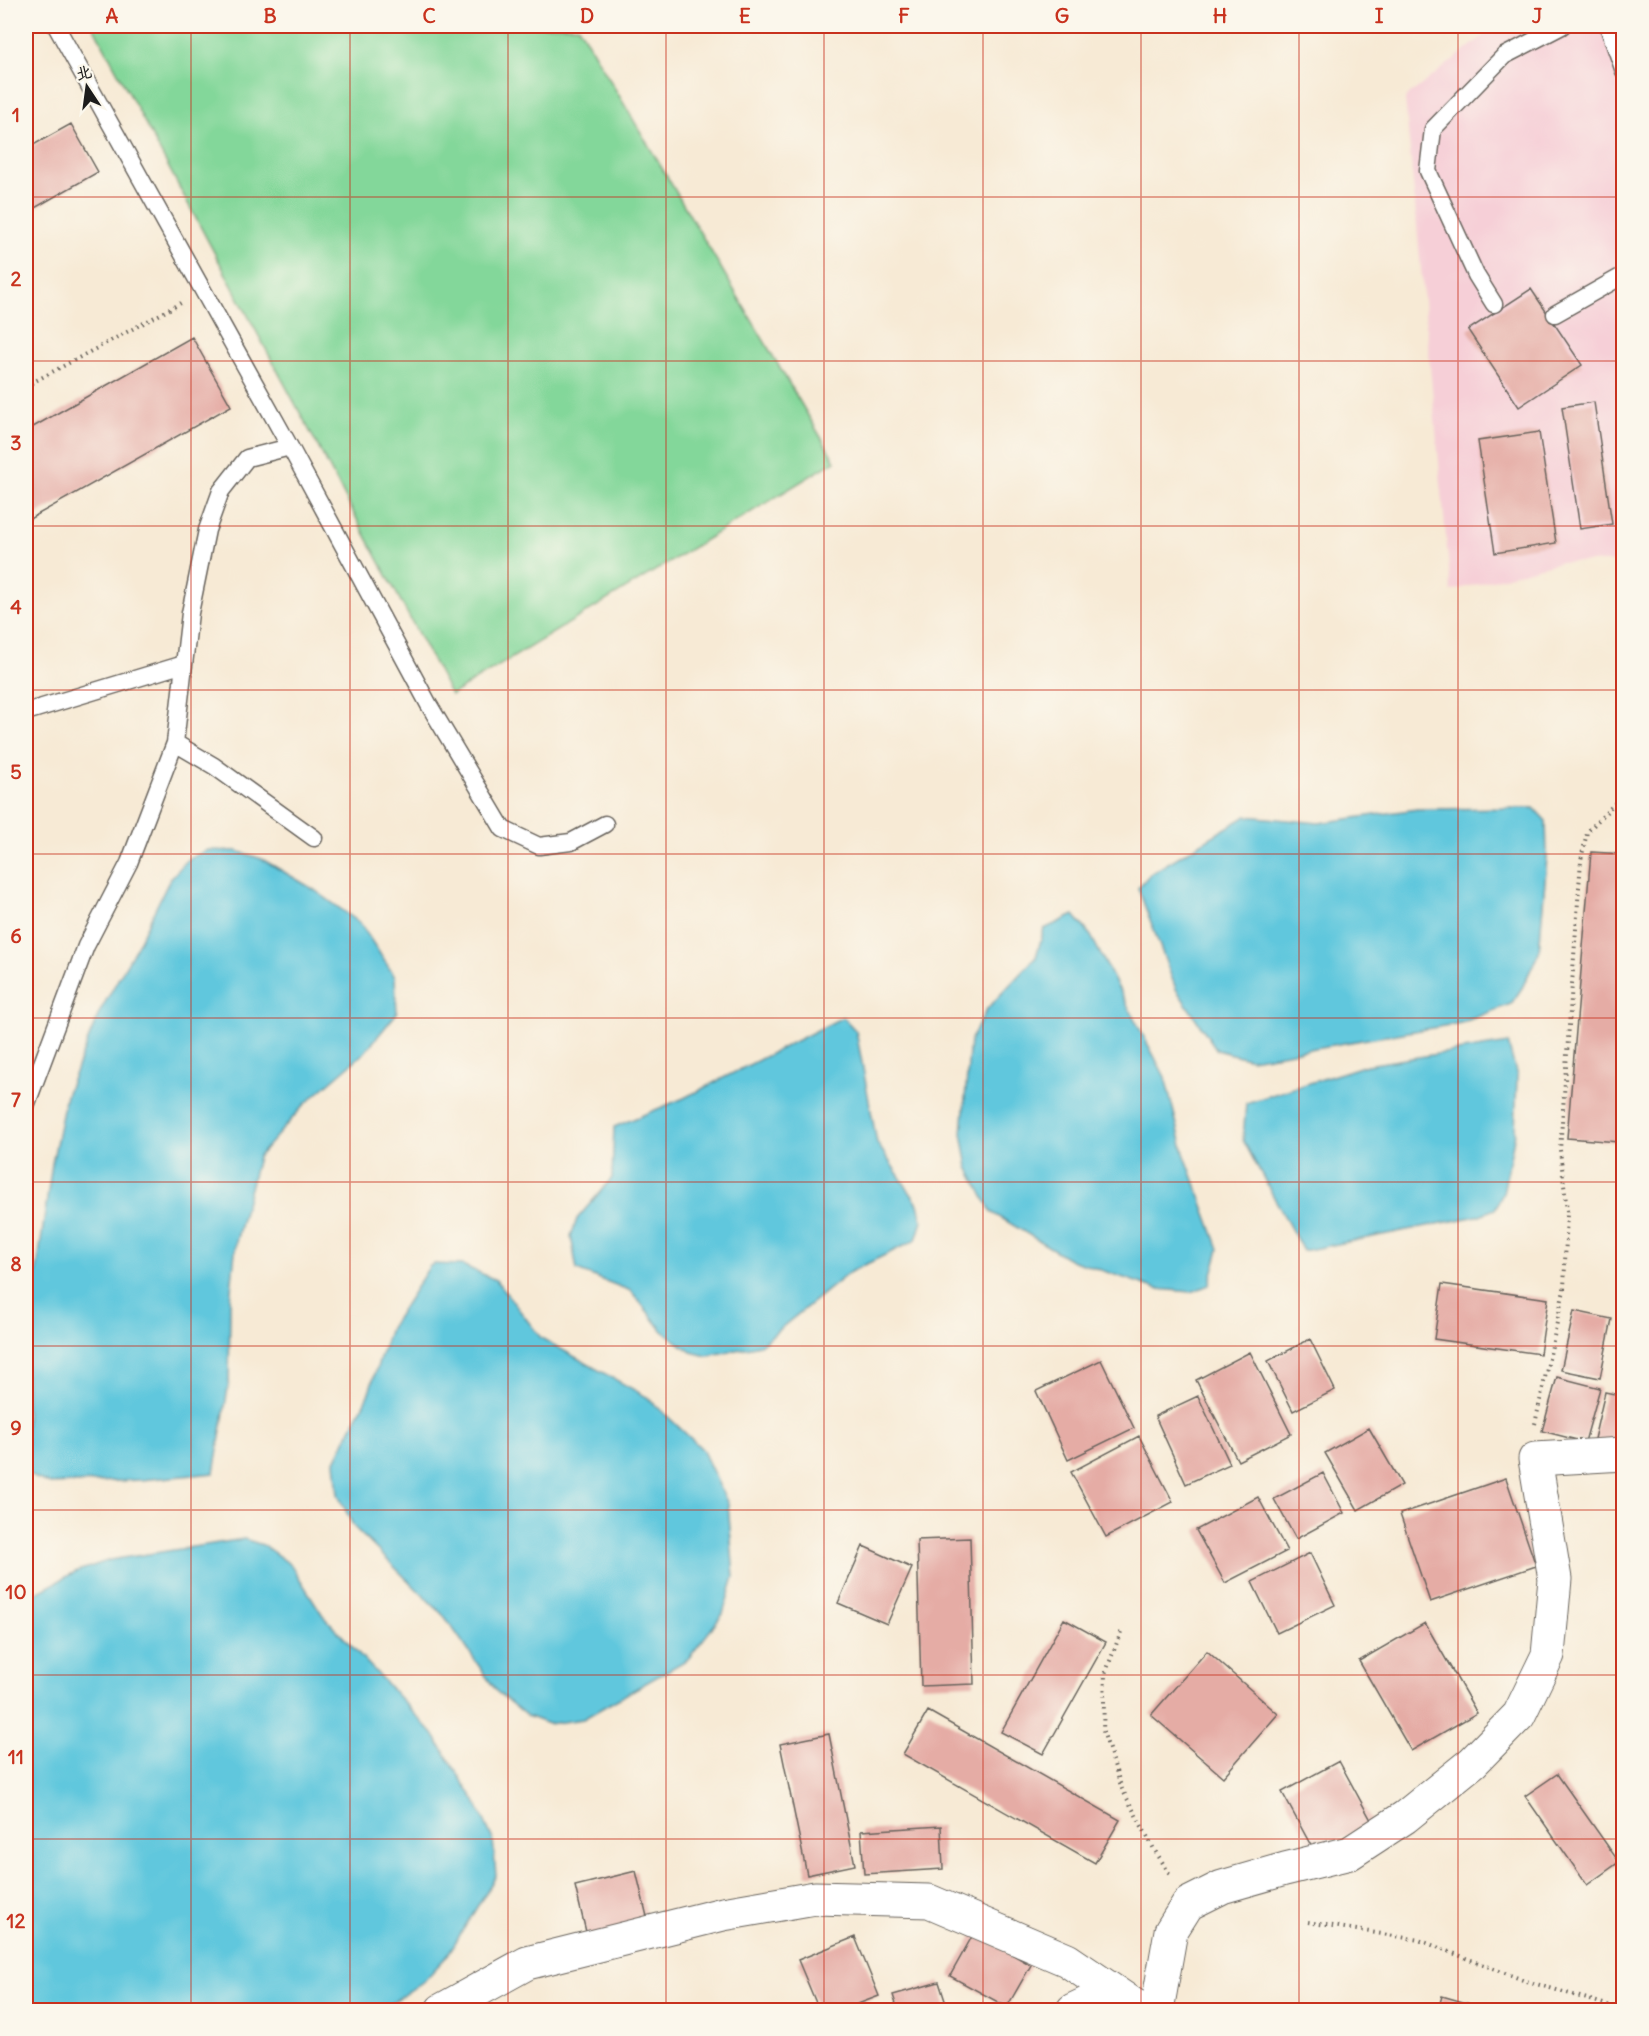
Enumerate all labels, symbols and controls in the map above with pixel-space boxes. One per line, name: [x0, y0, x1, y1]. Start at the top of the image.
text: A: [106, 3, 119, 28]
text: B: [263, 3, 277, 28]
text: C: [422, 3, 436, 28]
text: D: [580, 3, 594, 28]
text: E: [739, 3, 751, 28]
text: F: [898, 3, 910, 28]
text: G: [1055, 3, 1069, 28]
text: H: [1213, 3, 1227, 28]
text: I: [1375, 3, 1384, 28]
text: J: [1532, 3, 1543, 28]
north arrow: [57, 57, 117, 117]
text: 北: [74, 61, 94, 84]
text: 1: [12, 102, 20, 127]
text: 2: [11, 266, 22, 291]
text: 3: [10, 430, 22, 455]
text: 4: [10, 594, 22, 619]
text: 5: [10, 759, 22, 784]
text: 6: [10, 923, 22, 948]
text: 7: [11, 1087, 21, 1112]
text: 8: [10, 1251, 22, 1276]
text: 9: [10, 1415, 22, 1440]
text: 10: [5, 1579, 27, 1604]
text: 11: [8, 1744, 24, 1769]
text: 12: [7, 1908, 25, 1933]

